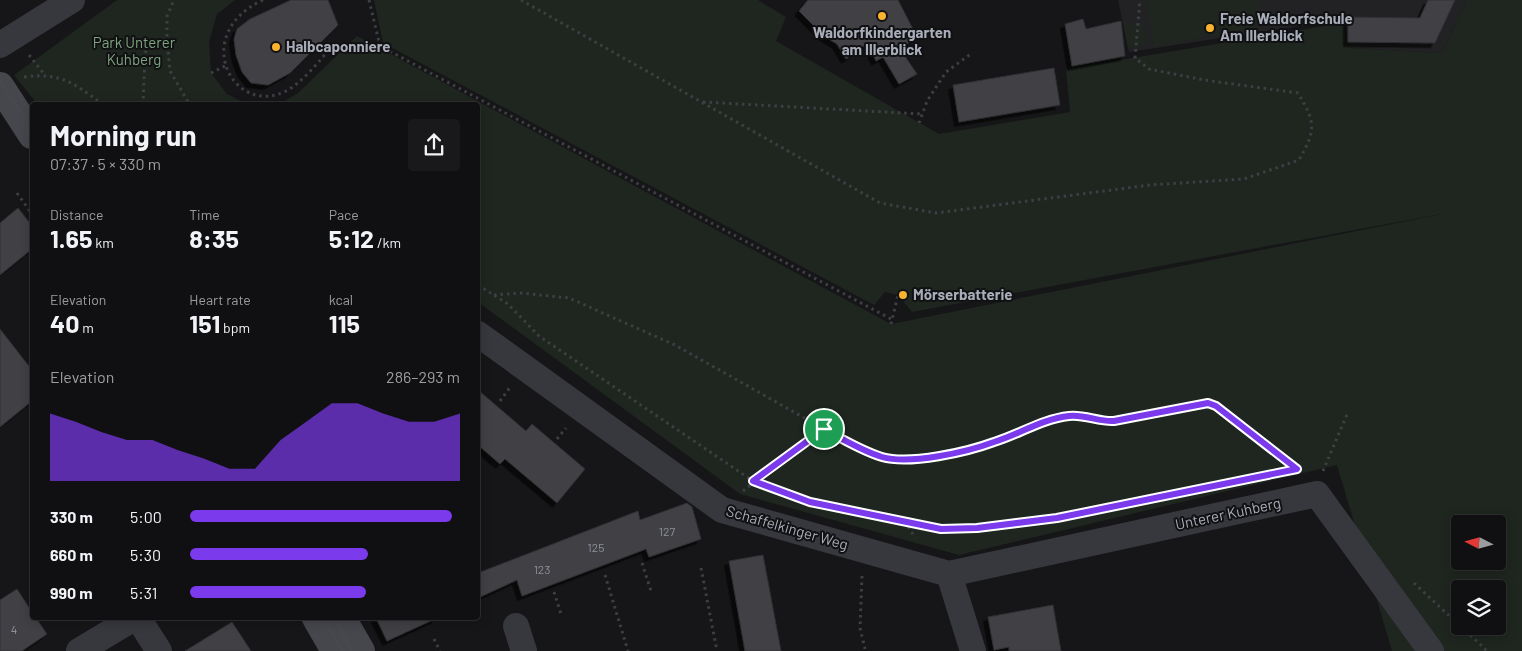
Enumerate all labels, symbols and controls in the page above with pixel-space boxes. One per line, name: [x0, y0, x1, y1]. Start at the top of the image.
place label: Freie Waldorfschule Am Illerblick: [1220, 9, 1353, 44]
marker: Waldorfkindergarten am Illerblick: [876, 10, 888, 22]
marker: Freie Waldorfschule Am Illerblick: [1204, 22, 1216, 34]
place label: Waldorfkindergarten am Illerblick: [813, 23, 951, 58]
park label: Park Unterer Kuhberg: [93, 33, 176, 68]
place label: Halbcaponniere: [286, 37, 390, 55]
marker: Halbcaponniere: [270, 41, 282, 53]
text: Morning run: [50, 118, 197, 152]
button: share: [408, 119, 460, 171]
text: 07:37 · 5 × 330 m: [50, 154, 161, 173]
text: Distance: [50, 206, 103, 223]
text: Time: [189, 206, 220, 223]
text: Pace: [329, 206, 359, 223]
text: 1.65: [50, 223, 93, 253]
text: 8:35: [189, 223, 239, 253]
text: 5:12: [329, 223, 374, 253]
text: km: [93, 234, 114, 251]
text: /km: [374, 234, 401, 251]
place label: Mörserbatterie: [913, 285, 1013, 303]
marker: Mörserbatterie: [897, 289, 909, 301]
text: Elevation: [50, 291, 106, 308]
text: Heart rate: [189, 291, 251, 308]
text: kcal: [329, 291, 353, 308]
text: 40: [50, 308, 79, 338]
text: 151: [189, 308, 220, 338]
text: 115: [329, 308, 360, 338]
text: m: [79, 319, 94, 336]
text: bpm: [220, 319, 250, 336]
text: Elevation: [50, 367, 114, 386]
text: 286–293 m: [386, 367, 460, 386]
pin: [803, 408, 845, 450]
icon: arrive: [810, 415, 838, 443]
street label: Unterer Kuhberg: [1173, 493, 1282, 533]
street label: Schaffelkinger Weg: [724, 501, 850, 553]
text: 330 m: [50, 507, 93, 526]
text: 5:00: [130, 507, 162, 526]
north arrow: [1451, 515, 1506, 570]
map controls: [1451, 515, 1506, 635]
house number: 127: [659, 524, 675, 538]
house number: 125: [588, 540, 604, 554]
text: 660 m: [50, 545, 93, 564]
text: 5:30: [130, 545, 161, 564]
house number: 123: [534, 562, 550, 576]
button: layers: [1451, 580, 1506, 635]
text: 990 m: [50, 583, 93, 602]
text: 5:31: [130, 583, 157, 602]
house number: 4: [11, 622, 17, 636]

